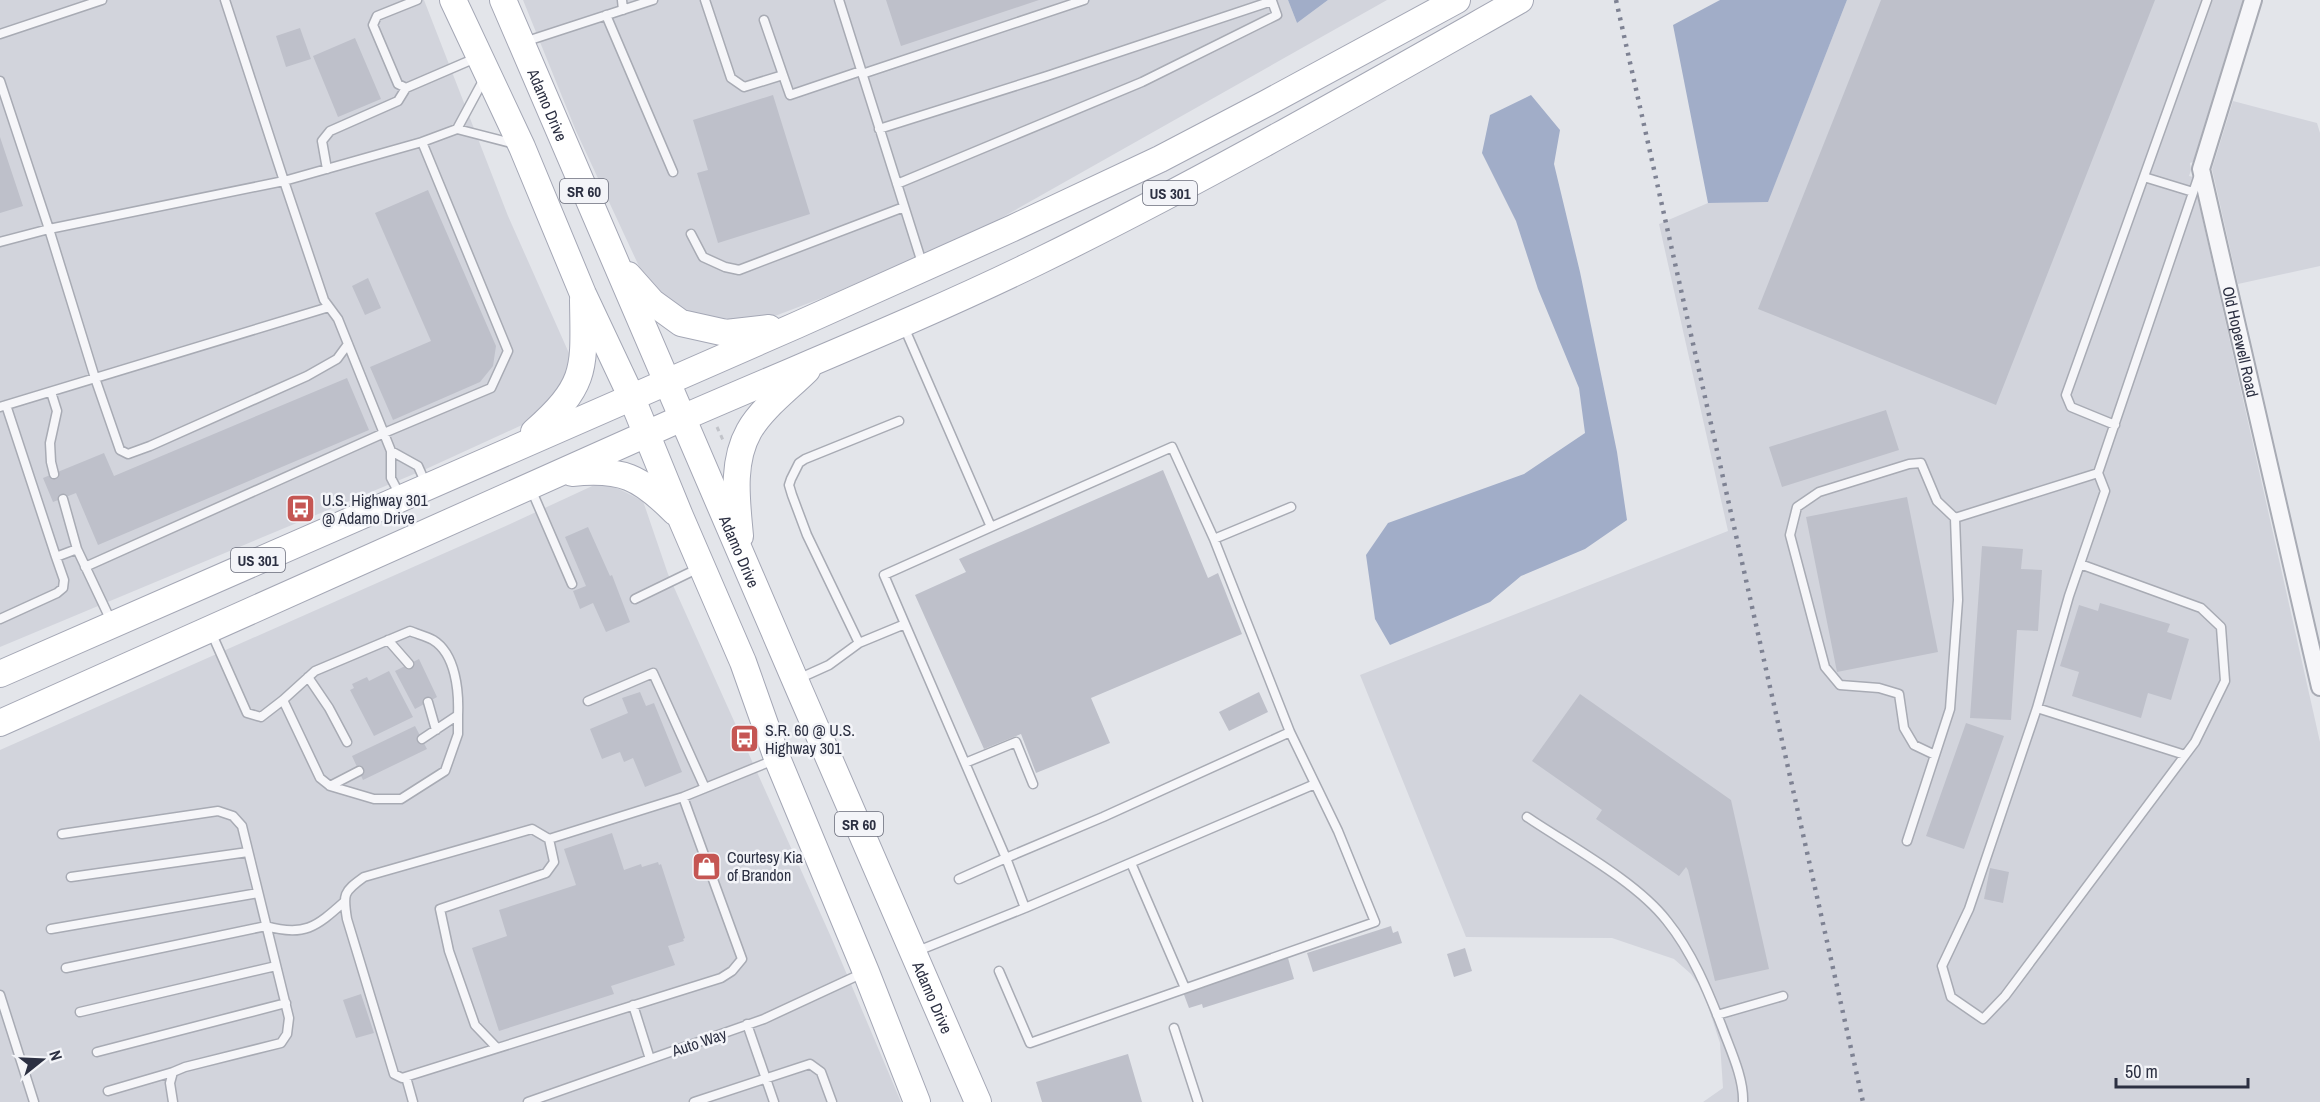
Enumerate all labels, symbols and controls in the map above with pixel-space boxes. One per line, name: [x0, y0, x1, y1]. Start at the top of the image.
street label: Adamo Drive: [522, 64, 573, 144]
road number: SR 60: [560, 179, 608, 203]
road number: US 301: [1143, 181, 1197, 205]
street label: Old Hopewell Road: [2217, 284, 2264, 399]
place label: U.S. Highway 301 @ Adamo Drive: [322, 489, 428, 529]
bus stop icon: U.S. Highway 301 @ Adamo Drive: [285, 493, 317, 525]
street label: Adamo Drive: [714, 511, 765, 591]
road number: US 301: [231, 548, 285, 572]
place label: S.R. 60 @ U.S. Highway 301: [765, 719, 855, 759]
bus stop icon: S.R. 60 @ U.S. Highway 301: [728, 723, 760, 755]
road number: SR 60: [835, 812, 883, 836]
place label: Courtesy Kia of Brandon: [727, 846, 804, 886]
shop icon: Courtesy Kia of Brandon: [690, 850, 722, 882]
street label: Adamo Drive: [907, 957, 958, 1037]
street label: Auto Way: [668, 1022, 730, 1062]
north arrow: [12, 1030, 72, 1090]
text: N: [44, 1047, 68, 1063]
scale bar: [2116, 1051, 2248, 1089]
text: 50 m: [2125, 1059, 2158, 1084]

